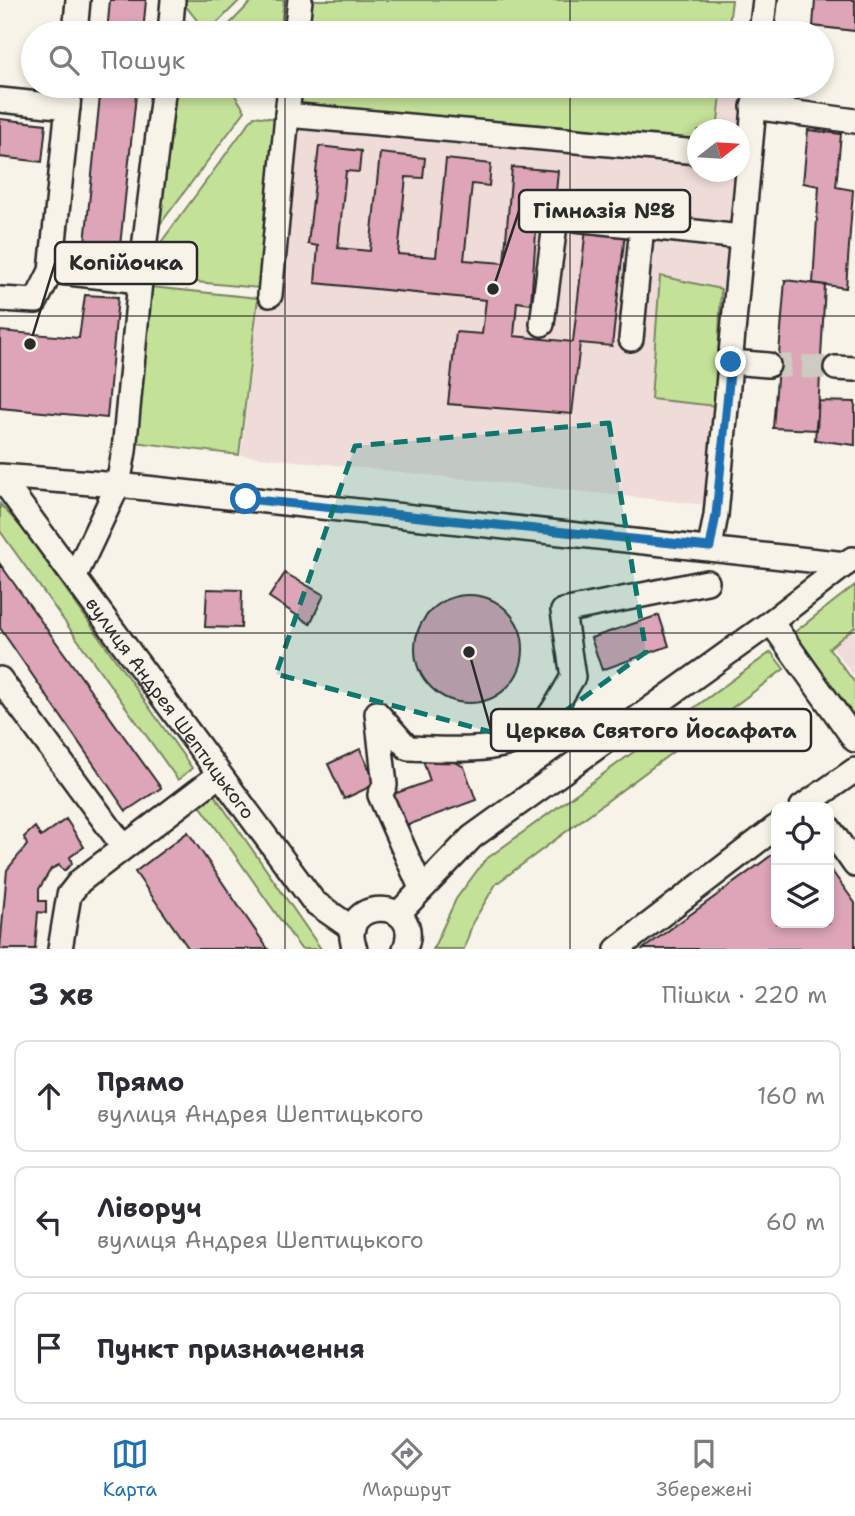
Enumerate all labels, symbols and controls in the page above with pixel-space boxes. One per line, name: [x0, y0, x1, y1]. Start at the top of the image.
search box: [21, 21, 834, 98]
icon: search: [45, 41, 83, 79]
text: Пошук: [101, 42, 185, 77]
north arrow: [687, 119, 750, 182]
callout: Гімназія №8: [519, 190, 690, 232]
text: Гімназія №8: [533, 197, 675, 225]
callout: Копійочка: [55, 242, 197, 284]
text: Копійочка: [69, 249, 184, 277]
route end: [715, 346, 746, 377]
route start: [230, 483, 261, 514]
street label: вулиця Андрея Шептицького: [80, 592, 261, 824]
callout: Церква Святого Йосафата: [491, 709, 811, 751]
text: Церква Святого Йосафата: [505, 717, 797, 745]
map controls: [771, 802, 834, 928]
button: locate: [771, 802, 834, 865]
button: layers: [771, 865, 834, 928]
text: 3 хв: [28, 974, 93, 1015]
text: Пішки · 220 m: [662, 980, 827, 1010]
text: Прямо: [97, 1064, 185, 1099]
icon: ahead: [30, 1077, 68, 1115]
text: 160 m: [757, 1081, 825, 1111]
text: вулиця Андрея Шептицького: [97, 1099, 424, 1129]
text: Ліворуч: [97, 1190, 202, 1225]
icon: left: [30, 1203, 68, 1241]
text: 60 m: [766, 1207, 825, 1237]
text: вулиця Андрея Шептицького: [97, 1225, 424, 1255]
icon: arrive: [30, 1329, 68, 1367]
text: Пункт призначення: [97, 1331, 365, 1366]
tab: Карта: [103, 1435, 157, 1502]
tab: Маршрут: [362, 1435, 451, 1502]
tab: Збережені: [656, 1435, 752, 1502]

